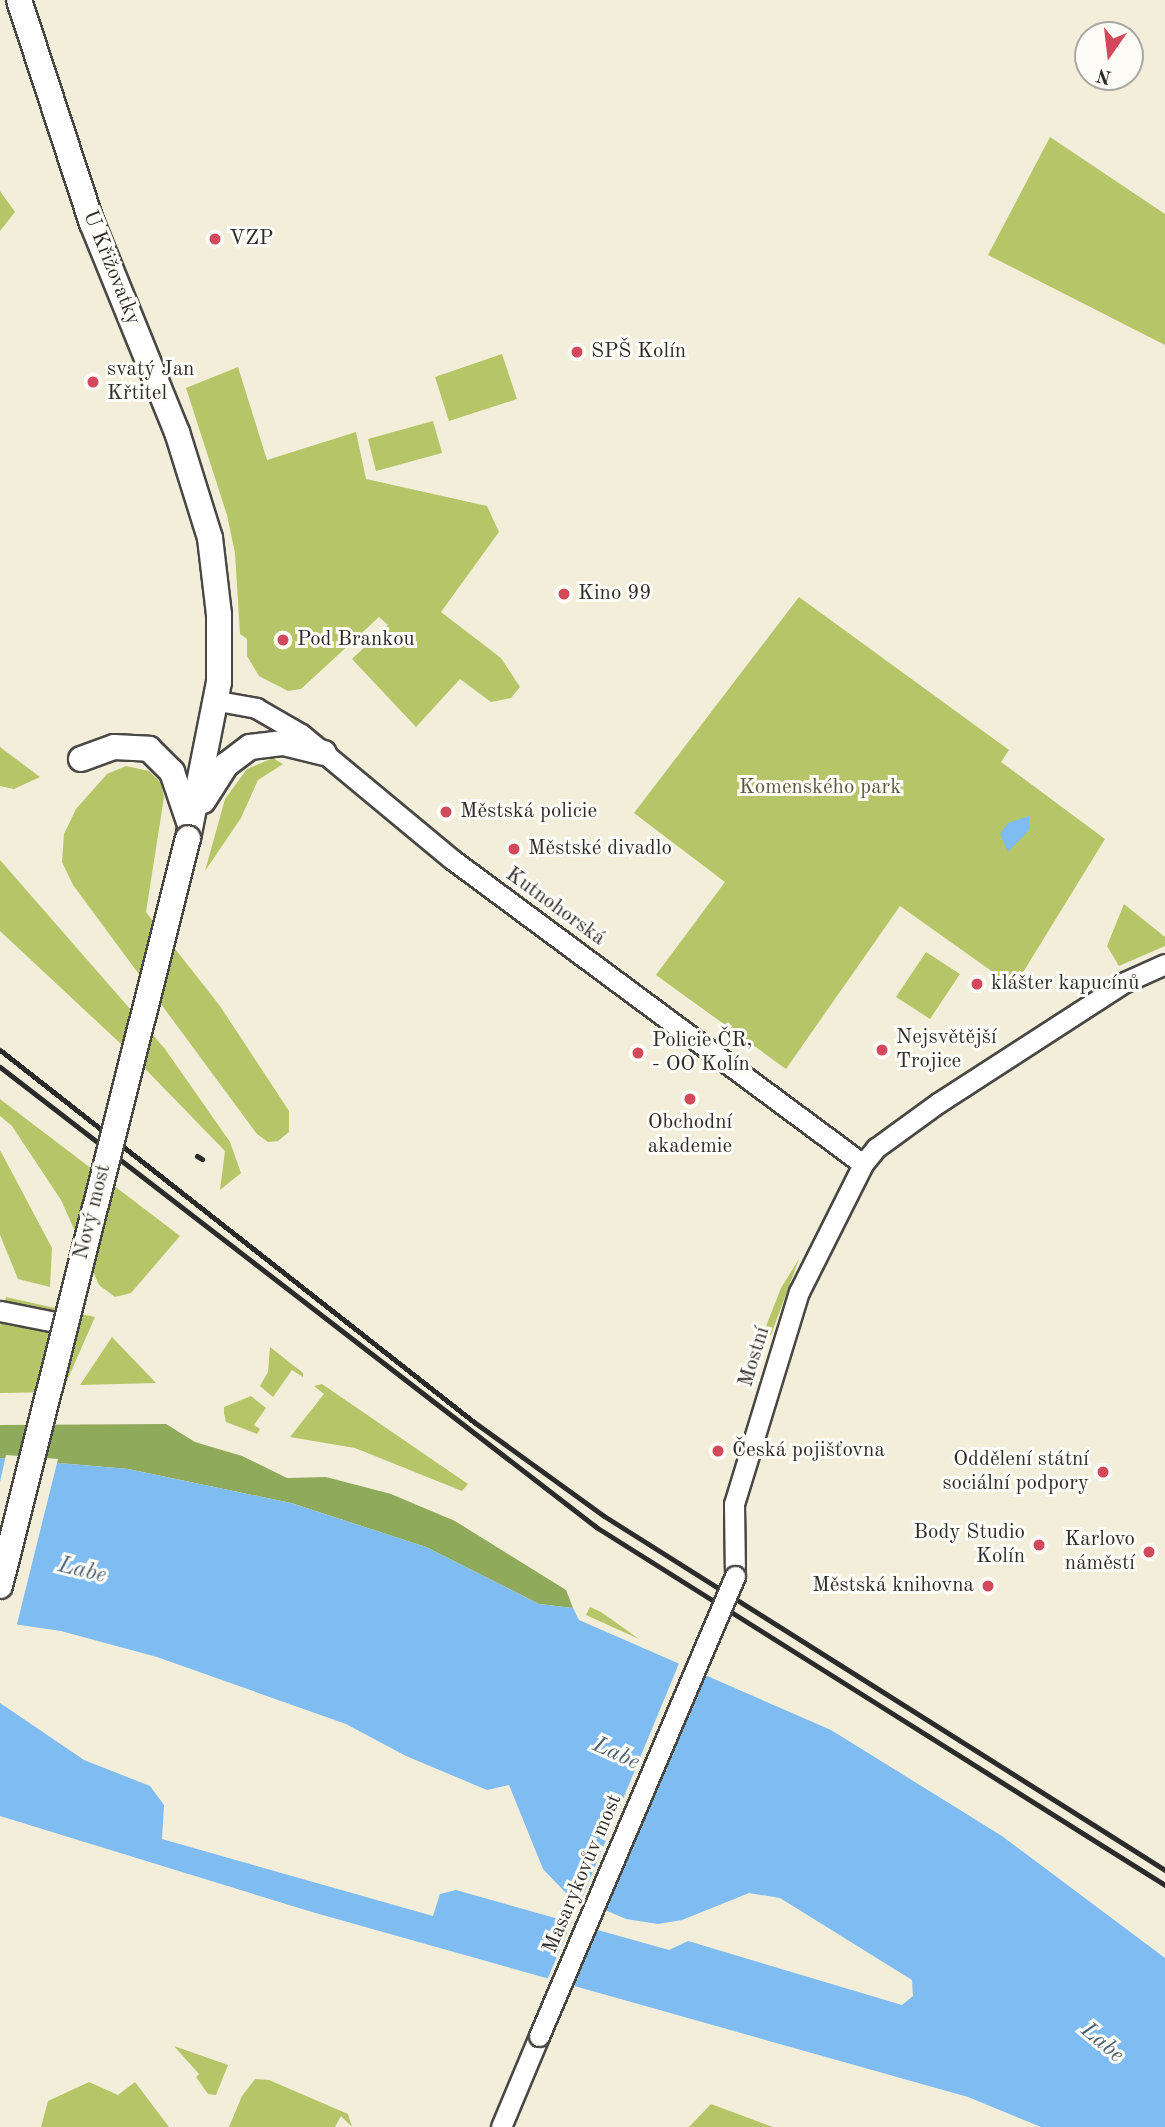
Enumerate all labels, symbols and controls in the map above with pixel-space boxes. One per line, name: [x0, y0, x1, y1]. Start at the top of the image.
north arrow: [1074, 21, 1144, 91]
text: N: [1095, 64, 1114, 86]
street label: U Křižovatky: [77, 207, 145, 329]
place label: VZP: [229, 226, 273, 252]
marker: VZP: [207, 231, 223, 247]
place label: SPŠ Kolín: [591, 339, 686, 365]
marker: SPŠ Kolín: [569, 344, 585, 360]
place label: svatý Jan Křtitel: [107, 357, 194, 407]
marker: svatý Jan Křtitel: [85, 374, 101, 390]
place label: Kino 99: [578, 581, 652, 607]
marker: Kino 99: [556, 586, 572, 602]
place label: Pod Brankou: [297, 627, 415, 653]
marker: Pod Brankou: [275, 632, 291, 648]
park label: Komenského park: [739, 775, 901, 801]
place label: Městská policie: [460, 799, 597, 825]
marker: Městská policie: [438, 804, 454, 820]
place label: Městské divadlo: [528, 836, 672, 862]
marker: Městské divadlo: [506, 841, 522, 857]
street label: Kutnohorská: [500, 862, 610, 952]
place label: klášter kapucínů: [991, 971, 1139, 997]
marker: klášter kapucínů: [969, 976, 985, 992]
place label: Nejsvětější Trojice: [896, 1025, 997, 1075]
place label: Policie ČR, - OO Kolín: [652, 1028, 752, 1078]
marker: Nejsvětější Trojice: [874, 1042, 890, 1058]
marker: Policie ČR, - OO Kolín: [630, 1045, 646, 1061]
marker: Obchodní akademie: [682, 1091, 698, 1107]
place label: Obchodní akademie: [648, 1110, 732, 1160]
street label: Nový most: [69, 1162, 117, 1262]
street label: Mostní: [734, 1324, 776, 1390]
place label: Česká pojišťovna: [732, 1438, 885, 1464]
marker: Česká pojišťovna: [710, 1443, 726, 1459]
place label: Oddělení státní sociální podpory: [942, 1447, 1089, 1497]
marker: Oddělení státní sociální podpory: [1095, 1464, 1111, 1480]
place label: Body Studio Kolín: [913, 1520, 1025, 1570]
place label: Karlovo náměstí: [1064, 1527, 1135, 1577]
marker: Body Studio Kolín: [1031, 1537, 1047, 1553]
marker: Karlovo náměstí: [1141, 1544, 1157, 1560]
water label: Labe: [55, 1552, 109, 1590]
place label: Městská knihovna: [812, 1573, 974, 1599]
marker: Městská knihovna: [980, 1578, 996, 1594]
water label: Labe: [588, 1731, 644, 1777]
street label: Masarykovův most: [538, 1791, 628, 1957]
water label: Labe: [1075, 2017, 1129, 2069]

